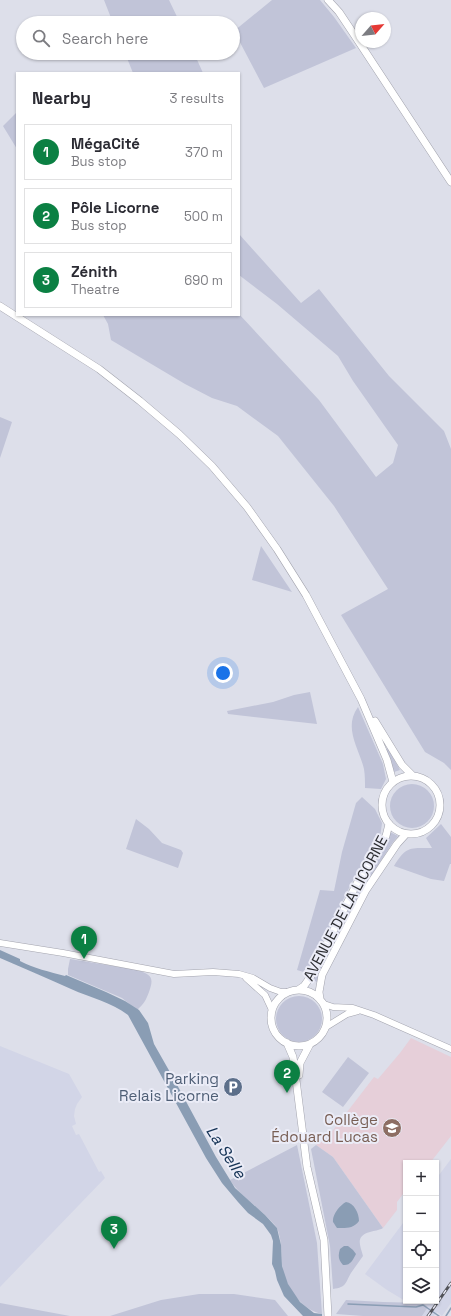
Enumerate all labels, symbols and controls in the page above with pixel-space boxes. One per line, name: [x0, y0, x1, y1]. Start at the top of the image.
north arrow: [355, 12, 391, 48]
search box: [16, 16, 240, 60]
icon: search: [30, 27, 52, 49]
text: Search here: [62, 29, 148, 48]
text: Nearby: [32, 87, 91, 109]
text: 3 results: [170, 90, 224, 107]
text: MégaCité: [71, 134, 140, 153]
text: 1: [43, 144, 49, 161]
text: 370 m: [185, 144, 223, 161]
text: Bus stop: [71, 153, 127, 170]
text: Pôle Licorne: [71, 198, 159, 217]
text: 2: [42, 208, 50, 225]
text: 500 m: [184, 208, 223, 225]
text: Bus stop: [71, 217, 127, 234]
text: Zénith: [71, 262, 118, 281]
text: 3: [42, 272, 50, 289]
text: 690 m: [184, 272, 223, 289]
text: Theatre: [71, 281, 120, 298]
your location: [213, 663, 233, 683]
street label: AVENUE DE LA LICORNE: [299, 832, 391, 984]
pin: 1: [71, 926, 97, 959]
pin: 2: [274, 1060, 300, 1093]
place label: Parking Relais Licorne: [119, 1069, 219, 1105]
parking icon: Parking Relais Licorne: [222, 1076, 244, 1098]
place label: Collège Édouard Lucas: [271, 1110, 378, 1146]
school or university icon: Collège Édouard Lucas: [381, 1117, 403, 1139]
water label: La Selle: [201, 1122, 251, 1183]
map controls: [403, 1160, 439, 1304]
button: +: [403, 1160, 439, 1196]
button: −: [403, 1196, 439, 1232]
pin: 3: [101, 1216, 127, 1249]
button: locate: [403, 1232, 439, 1268]
button: layers: [403, 1268, 439, 1304]

